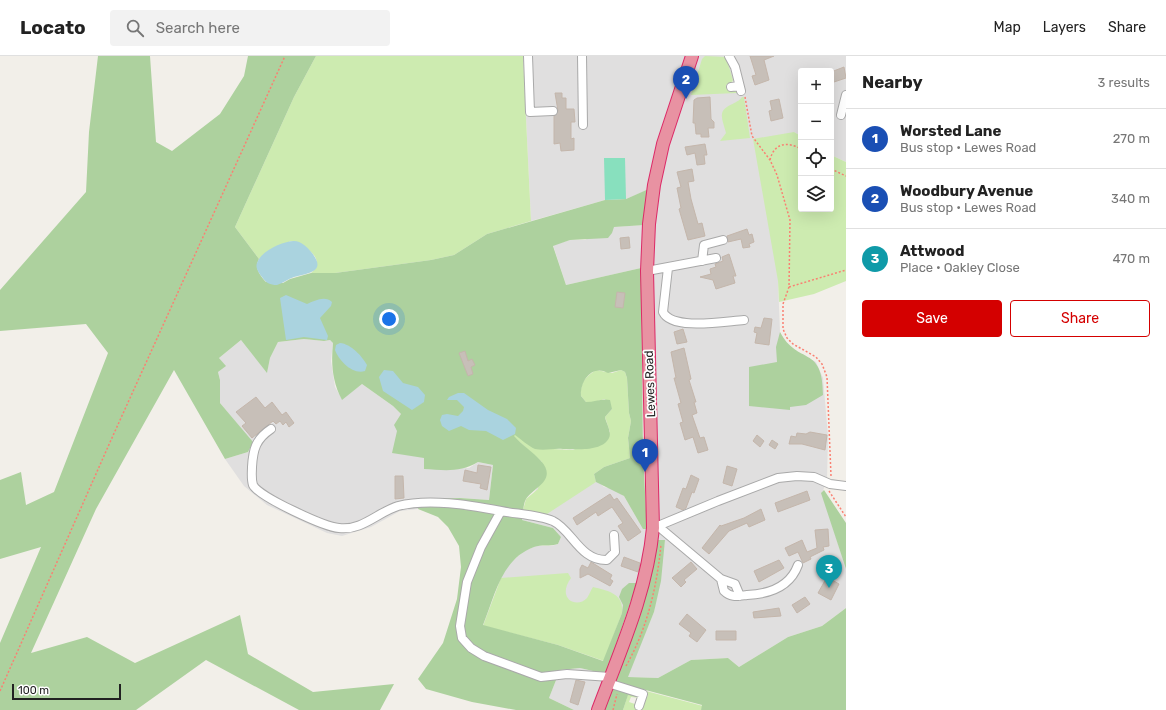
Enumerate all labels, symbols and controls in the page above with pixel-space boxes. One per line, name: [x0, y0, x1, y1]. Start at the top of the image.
search box: [110, 10, 390, 46]
text: Locato: [20, 16, 86, 39]
icon: search: [124, 17, 146, 39]
text: Search here: [156, 19, 240, 37]
text: Map: [994, 19, 1021, 36]
text: Layers: [1043, 19, 1086, 36]
text: Share: [1108, 19, 1146, 36]
pin: 2: [673, 66, 699, 99]
map controls: [798, 68, 834, 212]
button: +: [798, 68, 834, 104]
text: Nearby: [862, 72, 923, 92]
text: 3 results: [1098, 75, 1150, 90]
button: −: [798, 104, 834, 140]
text: Worsted Lane: [900, 122, 1001, 140]
text: 1: [872, 131, 878, 146]
text: 270 m: [1113, 131, 1150, 146]
button: locate: [798, 140, 834, 176]
text: Bus stop · Lewes Road: [900, 140, 1036, 155]
button: layers: [798, 176, 834, 212]
text: Woodbury Avenue: [900, 182, 1033, 200]
text: 2: [871, 191, 879, 206]
text: 340 m: [1111, 191, 1150, 206]
text: Bus stop · Lewes Road: [900, 200, 1036, 215]
text: Attwood: [900, 242, 964, 260]
text: 3: [871, 251, 879, 266]
text: 470 m: [1112, 251, 1150, 266]
text: Place · Oakley Close: [900, 260, 1020, 275]
button: Save: [862, 300, 1002, 337]
button: Share: [1010, 300, 1150, 337]
your location: [379, 309, 399, 329]
street label: Lewes Road: [642, 350, 658, 418]
pin: 1: [632, 439, 658, 472]
pin: 3: [816, 555, 842, 588]
scale bar: [12, 682, 121, 701]
text: 100 m: [18, 684, 49, 697]

